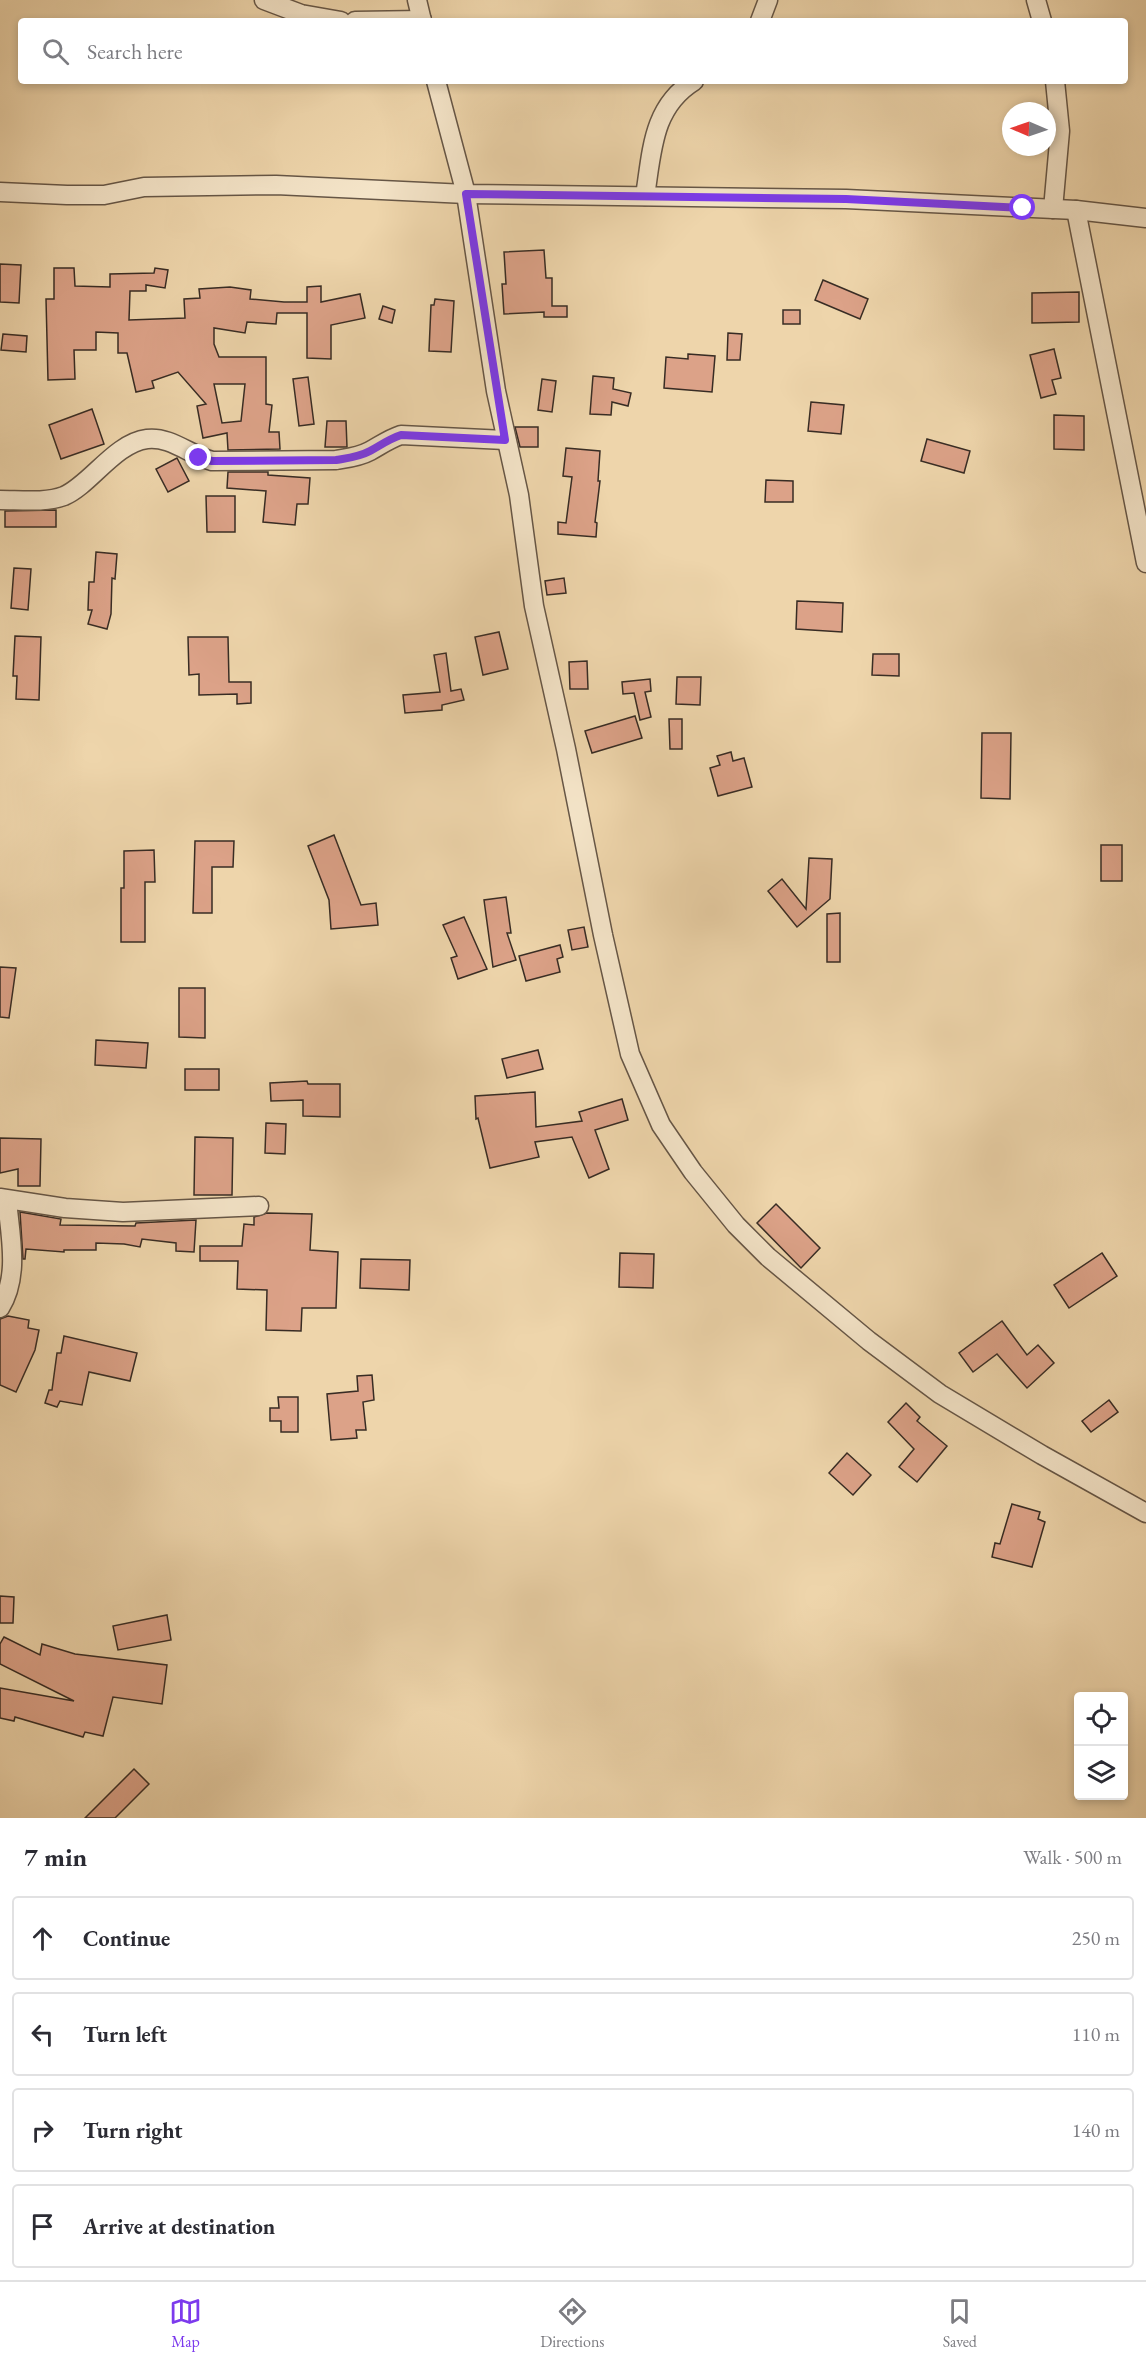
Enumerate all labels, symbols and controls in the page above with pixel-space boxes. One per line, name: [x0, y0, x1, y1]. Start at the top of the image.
search box: [18, 18, 1128, 84]
icon: search: [39, 35, 72, 68]
text: Search here: [87, 37, 182, 66]
north arrow: [1002, 102, 1056, 156]
route start: [1009, 194, 1035, 220]
route end: [185, 444, 211, 470]
map controls: [1074, 1692, 1128, 1800]
button: locate: [1074, 1692, 1128, 1746]
button: layers: [1074, 1746, 1128, 1800]
text: 7 min: [24, 1840, 87, 1874]
text: Walk · 500 m: [1023, 1844, 1122, 1870]
icon: ahead: [26, 1922, 59, 1955]
text: Continue: [83, 1924, 170, 1953]
text: 250 m: [1072, 1925, 1120, 1951]
icon: left: [26, 2018, 59, 2051]
text: Turn left: [83, 2020, 167, 2049]
text: 110 m: [1072, 2021, 1120, 2047]
icon: right: [26, 2114, 59, 2147]
text: Turn right: [83, 2116, 182, 2145]
text: 140 m: [1072, 2117, 1120, 2143]
icon: arrive: [26, 2210, 59, 2243]
text: Arrive at destination: [83, 2212, 275, 2241]
tab: Map: [169, 2295, 202, 2352]
tab: Directions: [540, 2295, 605, 2352]
tab: Saved: [943, 2295, 977, 2352]

